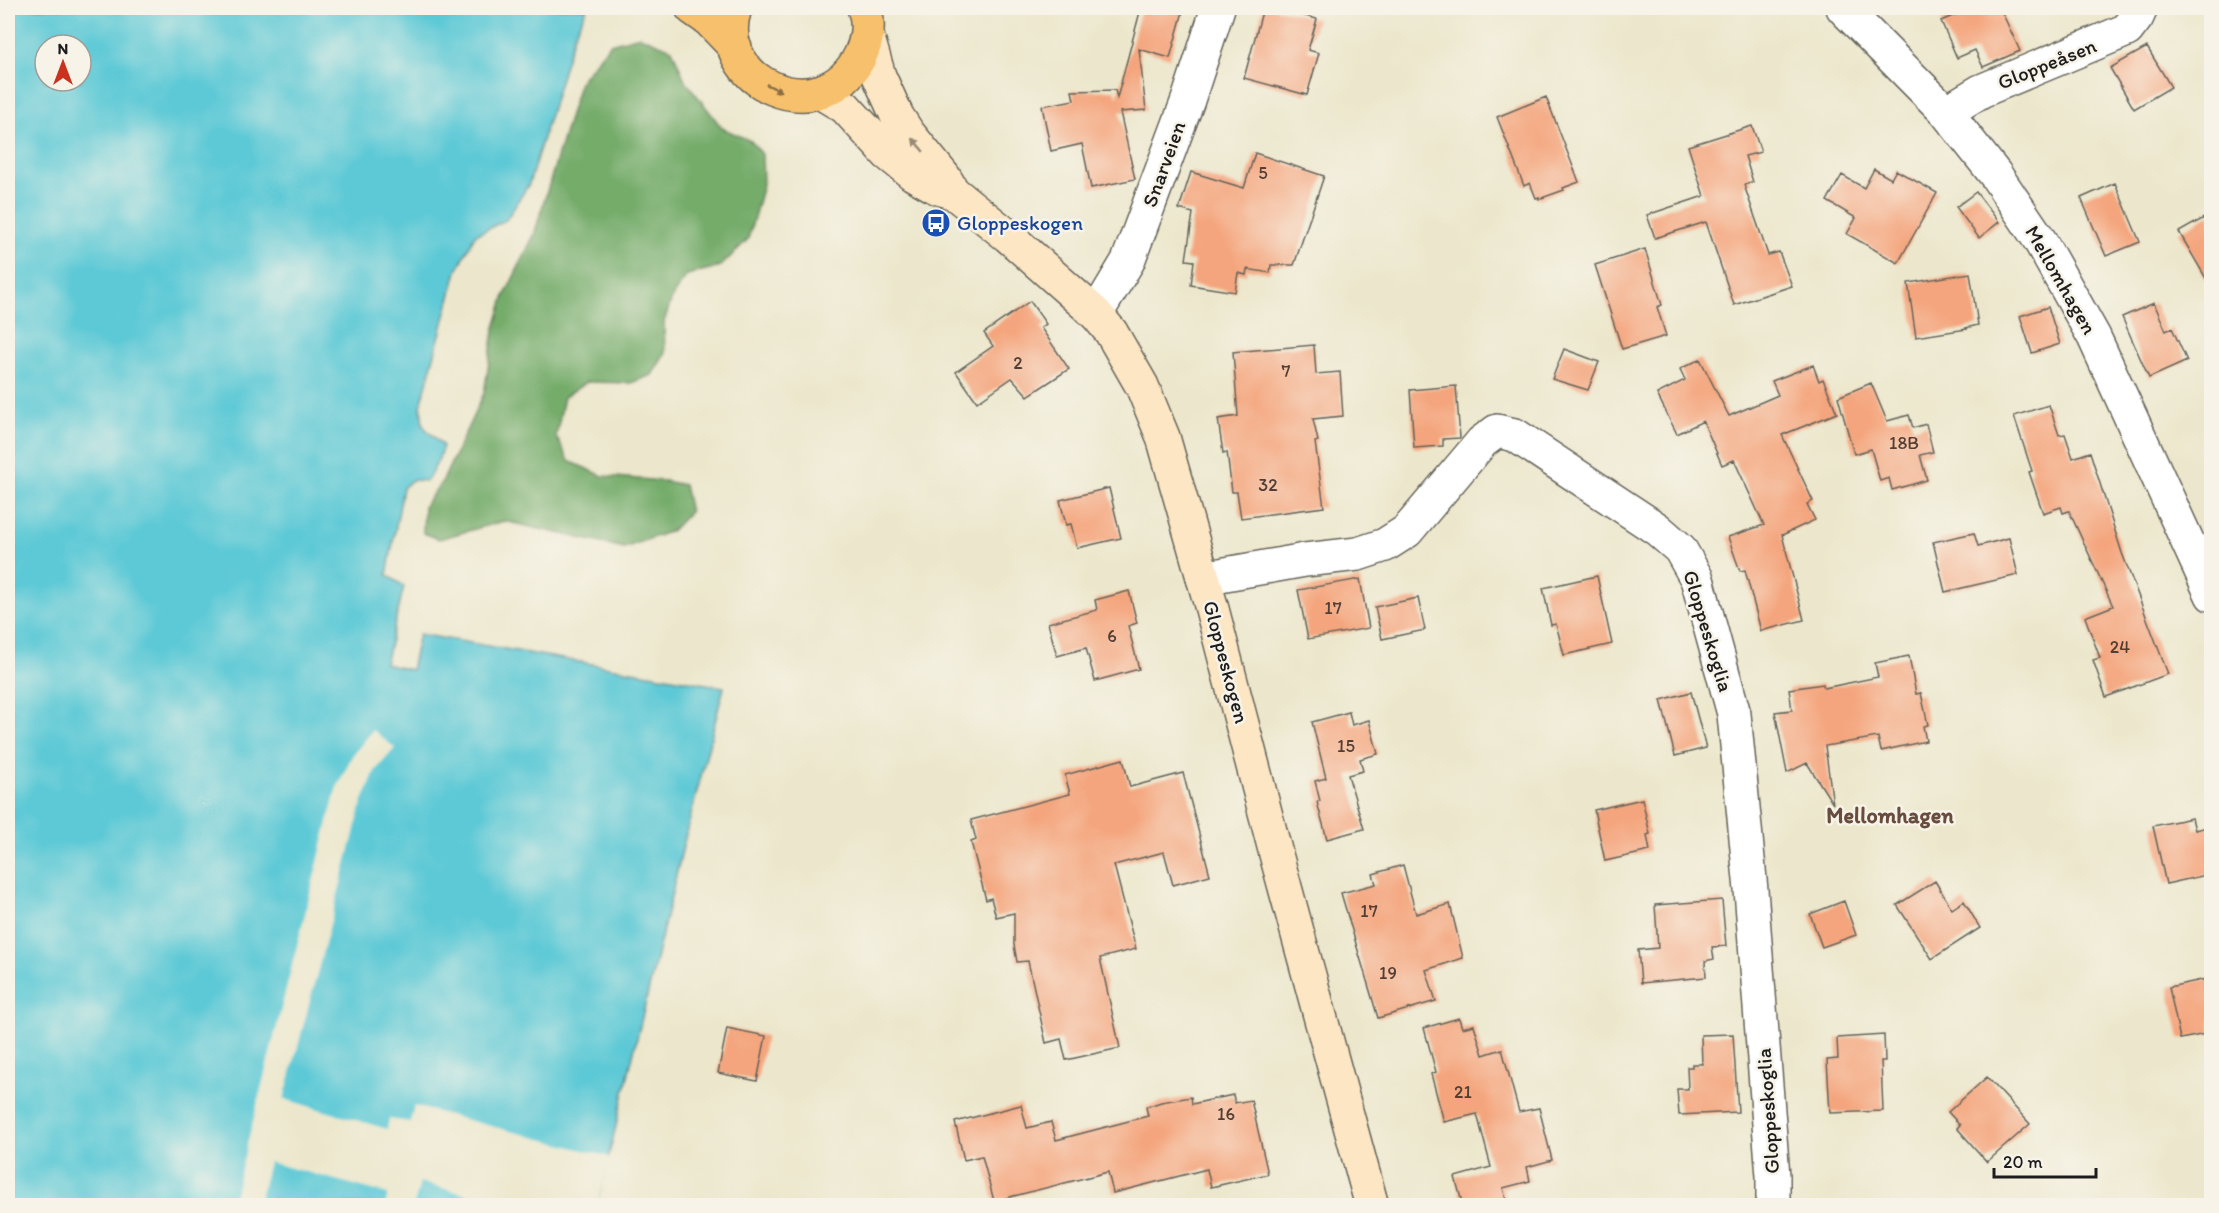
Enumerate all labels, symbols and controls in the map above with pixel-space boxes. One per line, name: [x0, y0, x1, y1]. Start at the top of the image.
street label: Gloppeåsen: [1994, 32, 2100, 95]
north arrow: [33, 33, 93, 93]
text: N: [58, 39, 68, 58]
one-way arrow: [765, 84, 782, 93]
street label: Snarveien: [1136, 117, 1191, 210]
one-way arrow: [912, 138, 925, 153]
house number: 5: [1258, 162, 1268, 184]
bus stop icon: Gloppeskogen: [920, 207, 952, 239]
place label: Gloppeskogen: [957, 210, 1083, 235]
street label: Mellomhagen: [2020, 221, 2103, 339]
house number: 2: [1013, 352, 1023, 374]
house number: 7: [1282, 360, 1291, 382]
house number: 18B: [1889, 432, 1919, 454]
house number: 32: [1258, 474, 1278, 496]
street label: Gloppeskoglia: [1678, 567, 1739, 695]
house number: 17: [1324, 597, 1342, 619]
street label: Gloppeskogen: [1198, 598, 1255, 726]
house number: 6: [1107, 625, 1117, 647]
house number: 24: [2110, 636, 2130, 658]
house number: 15: [1337, 735, 1355, 757]
district label: Mellomhagen: [1826, 802, 1954, 829]
house number: 17: [1360, 900, 1378, 922]
house number: 19: [1379, 962, 1397, 984]
street label: Gloppeskoglia: [1751, 1047, 1784, 1175]
house number: 21: [1454, 1081, 1472, 1103]
house number: 16: [1217, 1103, 1235, 1125]
scale bar: [1994, 1141, 2096, 1179]
text: 20 m: [2003, 1151, 2043, 1173]

